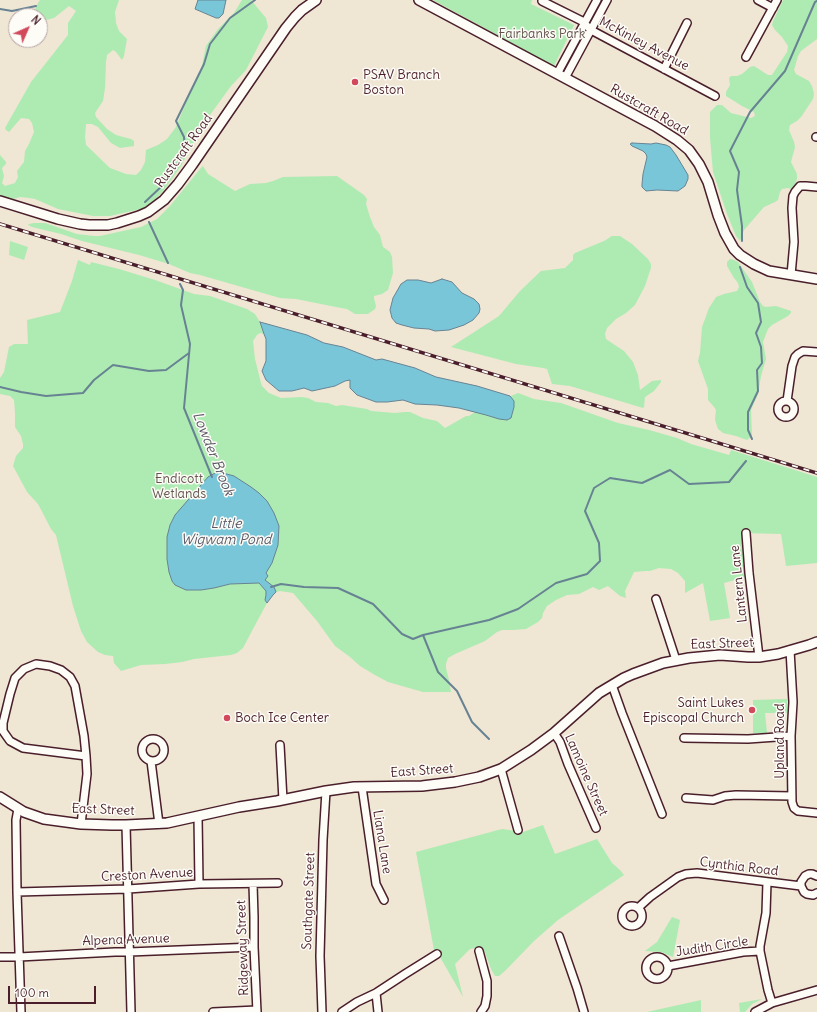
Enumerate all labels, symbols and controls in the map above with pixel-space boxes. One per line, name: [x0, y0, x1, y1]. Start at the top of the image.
north arrow: [8, 8, 48, 48]
text: N: [28, 13, 43, 28]
street label: McKinley Avenue: [596, 14, 692, 74]
park label: Fairbanks Park: [498, 26, 586, 42]
place label: PSAV Branch Boston: [363, 67, 440, 98]
marker: PSAV Branch Boston: [350, 77, 360, 87]
street label: Rustcraft Road: [607, 81, 691, 139]
street label: Rustcraft Road: [152, 111, 216, 191]
water label: Lowder Brook: [189, 410, 237, 498]
park label: Endicott Wetlands: [152, 471, 206, 502]
water label: Little Wigwam Pond: [181, 516, 271, 548]
street label: Lantern Lane: [727, 544, 751, 624]
street label: East Street: [690, 635, 754, 653]
place label: Saint Lukes Episcopal Church: [643, 695, 744, 726]
street label: Upland Road: [772, 703, 788, 779]
marker: Saint Lukes Episcopal Church: [747, 705, 757, 715]
place label: Boch Ice Center: [235, 710, 329, 726]
marker: Boch Ice Center: [222, 713, 232, 723]
street label: Lamoine Street: [561, 731, 611, 819]
street label: East Street: [390, 761, 454, 781]
street label: East Street: [71, 801, 135, 819]
street label: Liana Lane: [369, 809, 395, 875]
street label: Southgate Street: [299, 852, 319, 950]
street label: Cynthia Road: [699, 854, 779, 880]
street label: Creston Avenue: [101, 865, 193, 885]
street label: Ridgeway Street: [234, 900, 252, 996]
street label: Alpena Avenue: [82, 931, 170, 949]
street label: Judith Circle: [675, 934, 749, 960]
scale bar: [10, 978, 98, 1004]
text: 100 m: [15, 985, 49, 1000]

